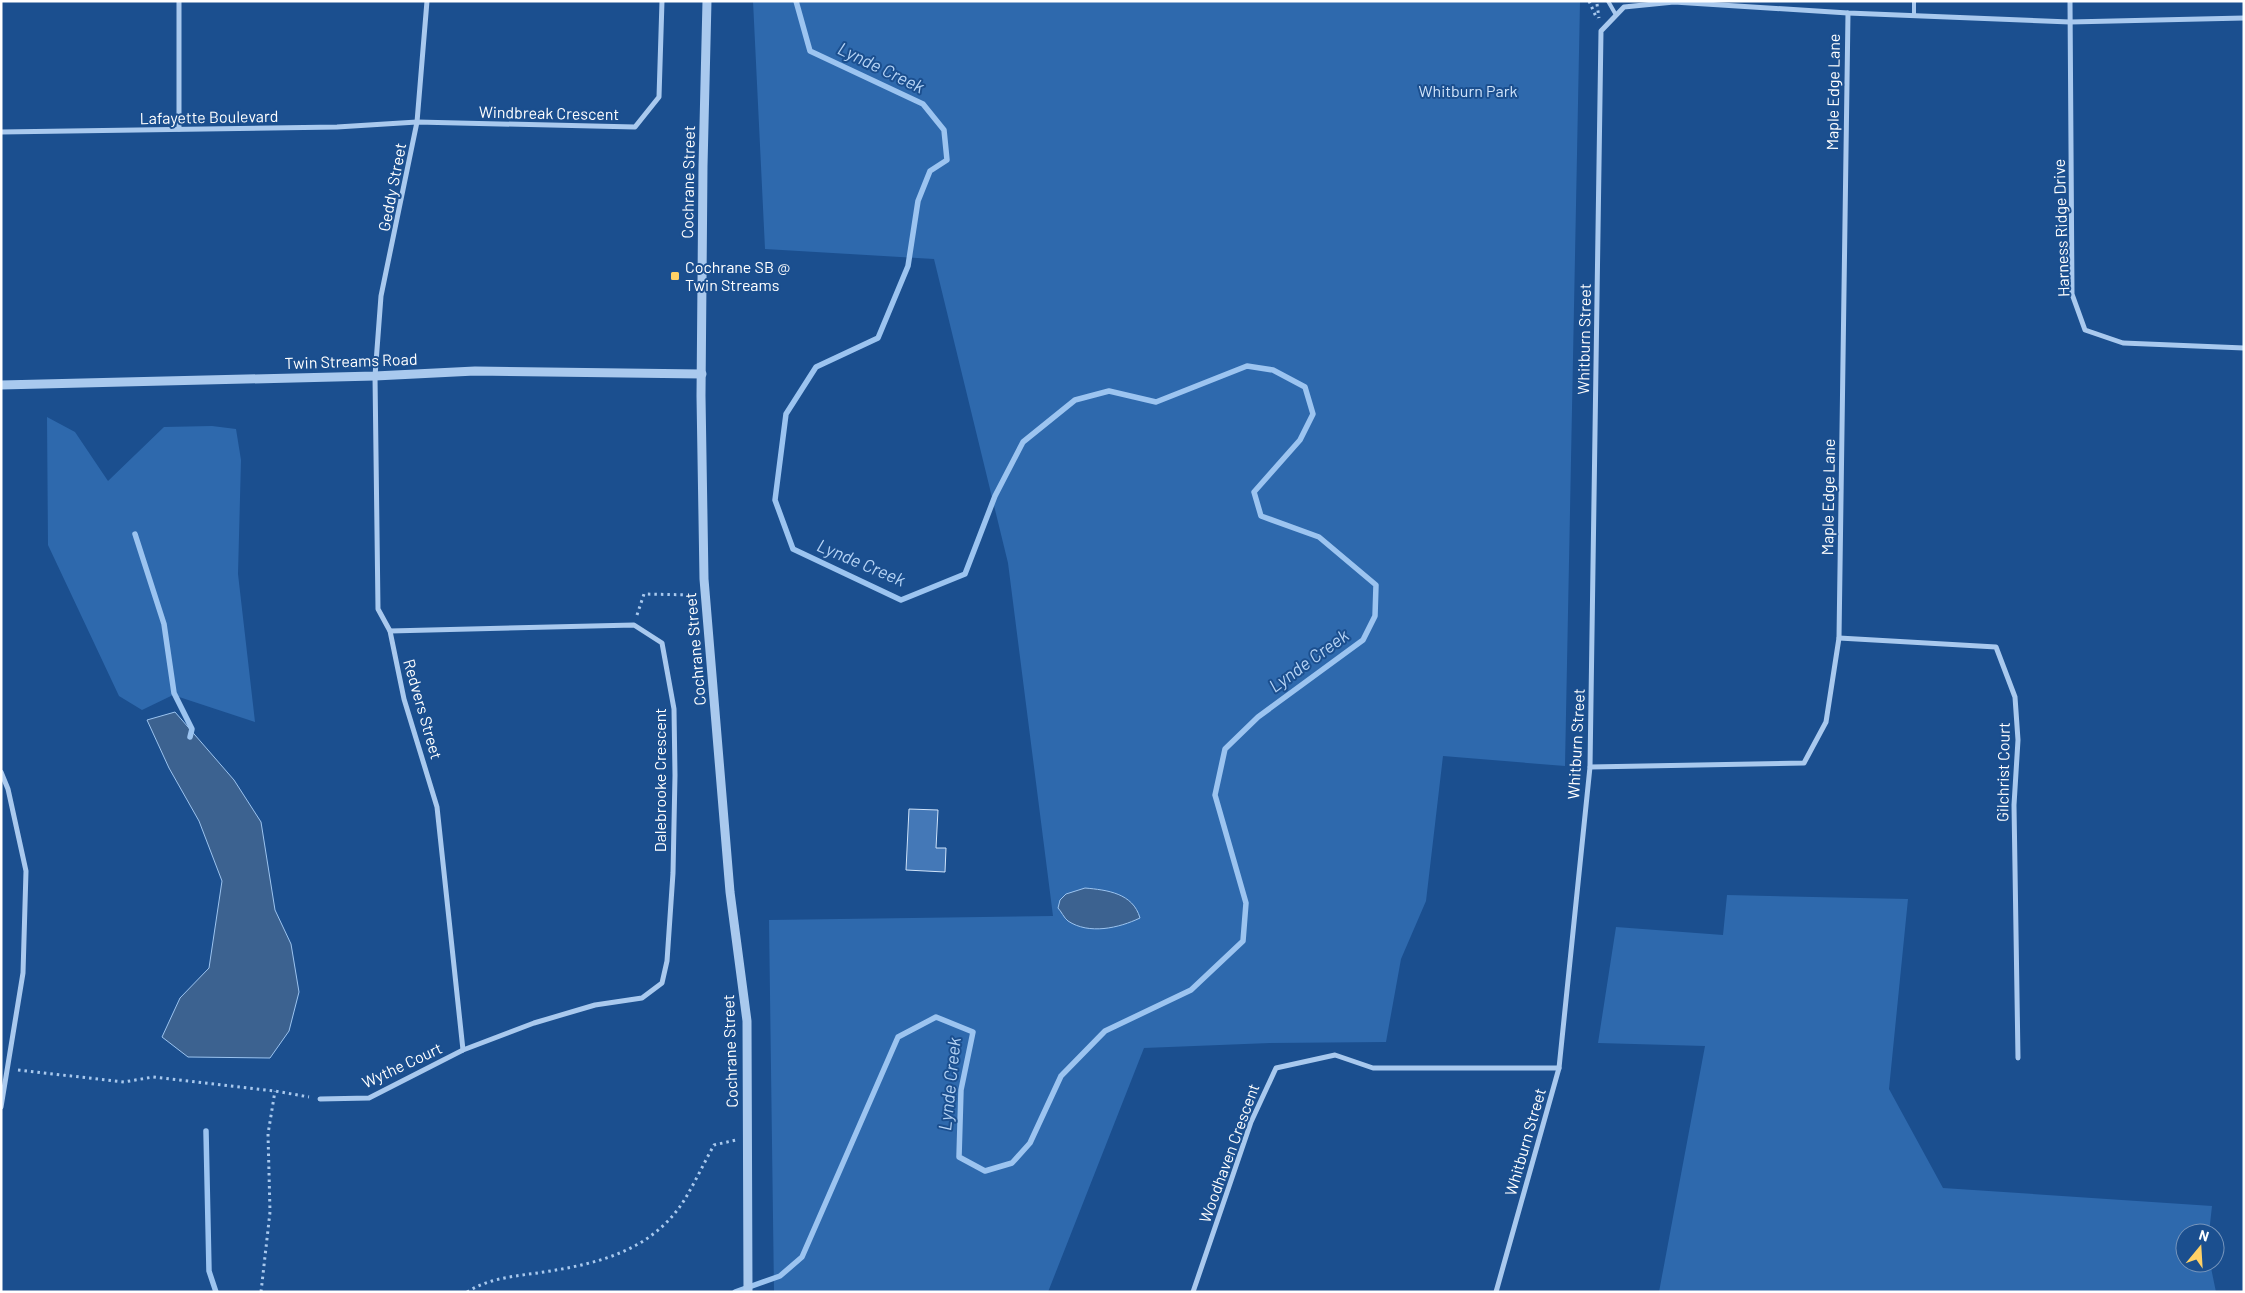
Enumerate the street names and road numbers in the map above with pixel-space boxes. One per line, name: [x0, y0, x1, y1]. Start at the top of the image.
street label: Maple Edge Lane: [1822, 33, 1843, 151]
street label: Windbreak Crescent: [479, 102, 619, 123]
street label: Lafayette Boulevard: [139, 106, 279, 127]
street label: Cochrane Street: [677, 125, 698, 239]
street label: Geddy Street: [374, 141, 409, 233]
street label: Harness Ridge Drive: [2049, 159, 2072, 297]
street label: Whitburn Street: [1573, 283, 1594, 395]
street label: Twin Streams Road: [284, 349, 418, 372]
street label: Maple Edge Lane: [1817, 438, 1838, 556]
street label: Cochrane Street: [680, 592, 709, 706]
street label: Redvers Street: [400, 657, 447, 761]
street label: Whitburn Street: [1563, 688, 1588, 800]
street label: Dalebrooke Crescent: [650, 708, 669, 852]
street label: Gilchrist Court: [1992, 722, 2013, 822]
street label: Cochrane Street: [718, 994, 741, 1108]
street label: Wythe Court: [359, 1038, 445, 1091]
street label: Woodhaven Crescent: [1195, 1081, 1263, 1225]
street label: Whitburn Street: [1500, 1086, 1549, 1198]

